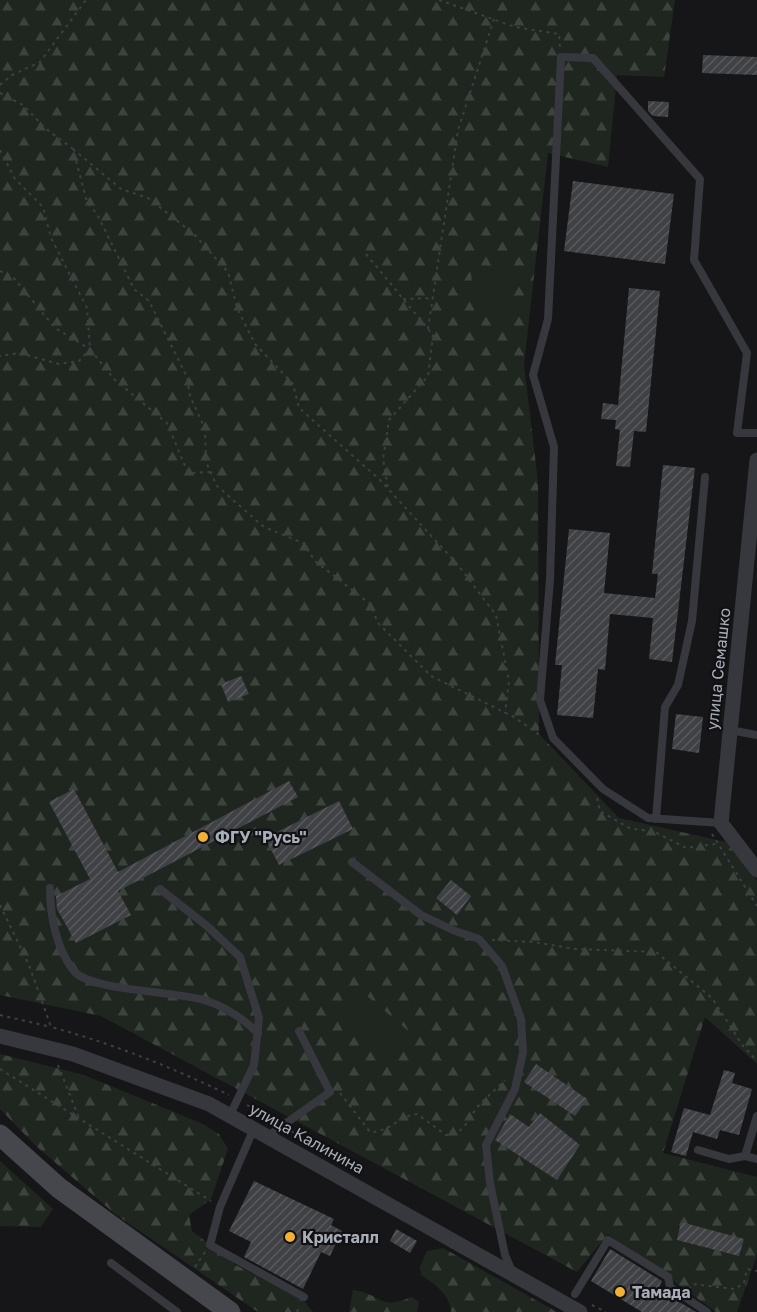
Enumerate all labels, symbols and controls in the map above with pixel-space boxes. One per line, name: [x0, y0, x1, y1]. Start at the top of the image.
street label: улица Семашко: [702, 607, 734, 731]
place label: ФГУ "Русь": [215, 827, 307, 847]
marker: ФГУ "Русь": [196, 830, 210, 844]
street label: улица Калинина: [246, 1098, 368, 1178]
place label: Кристалл: [302, 1227, 379, 1247]
marker: Кристалл: [283, 1230, 297, 1244]
place label: Тамада: [632, 1282, 691, 1302]
marker: Тамада: [613, 1285, 627, 1299]

